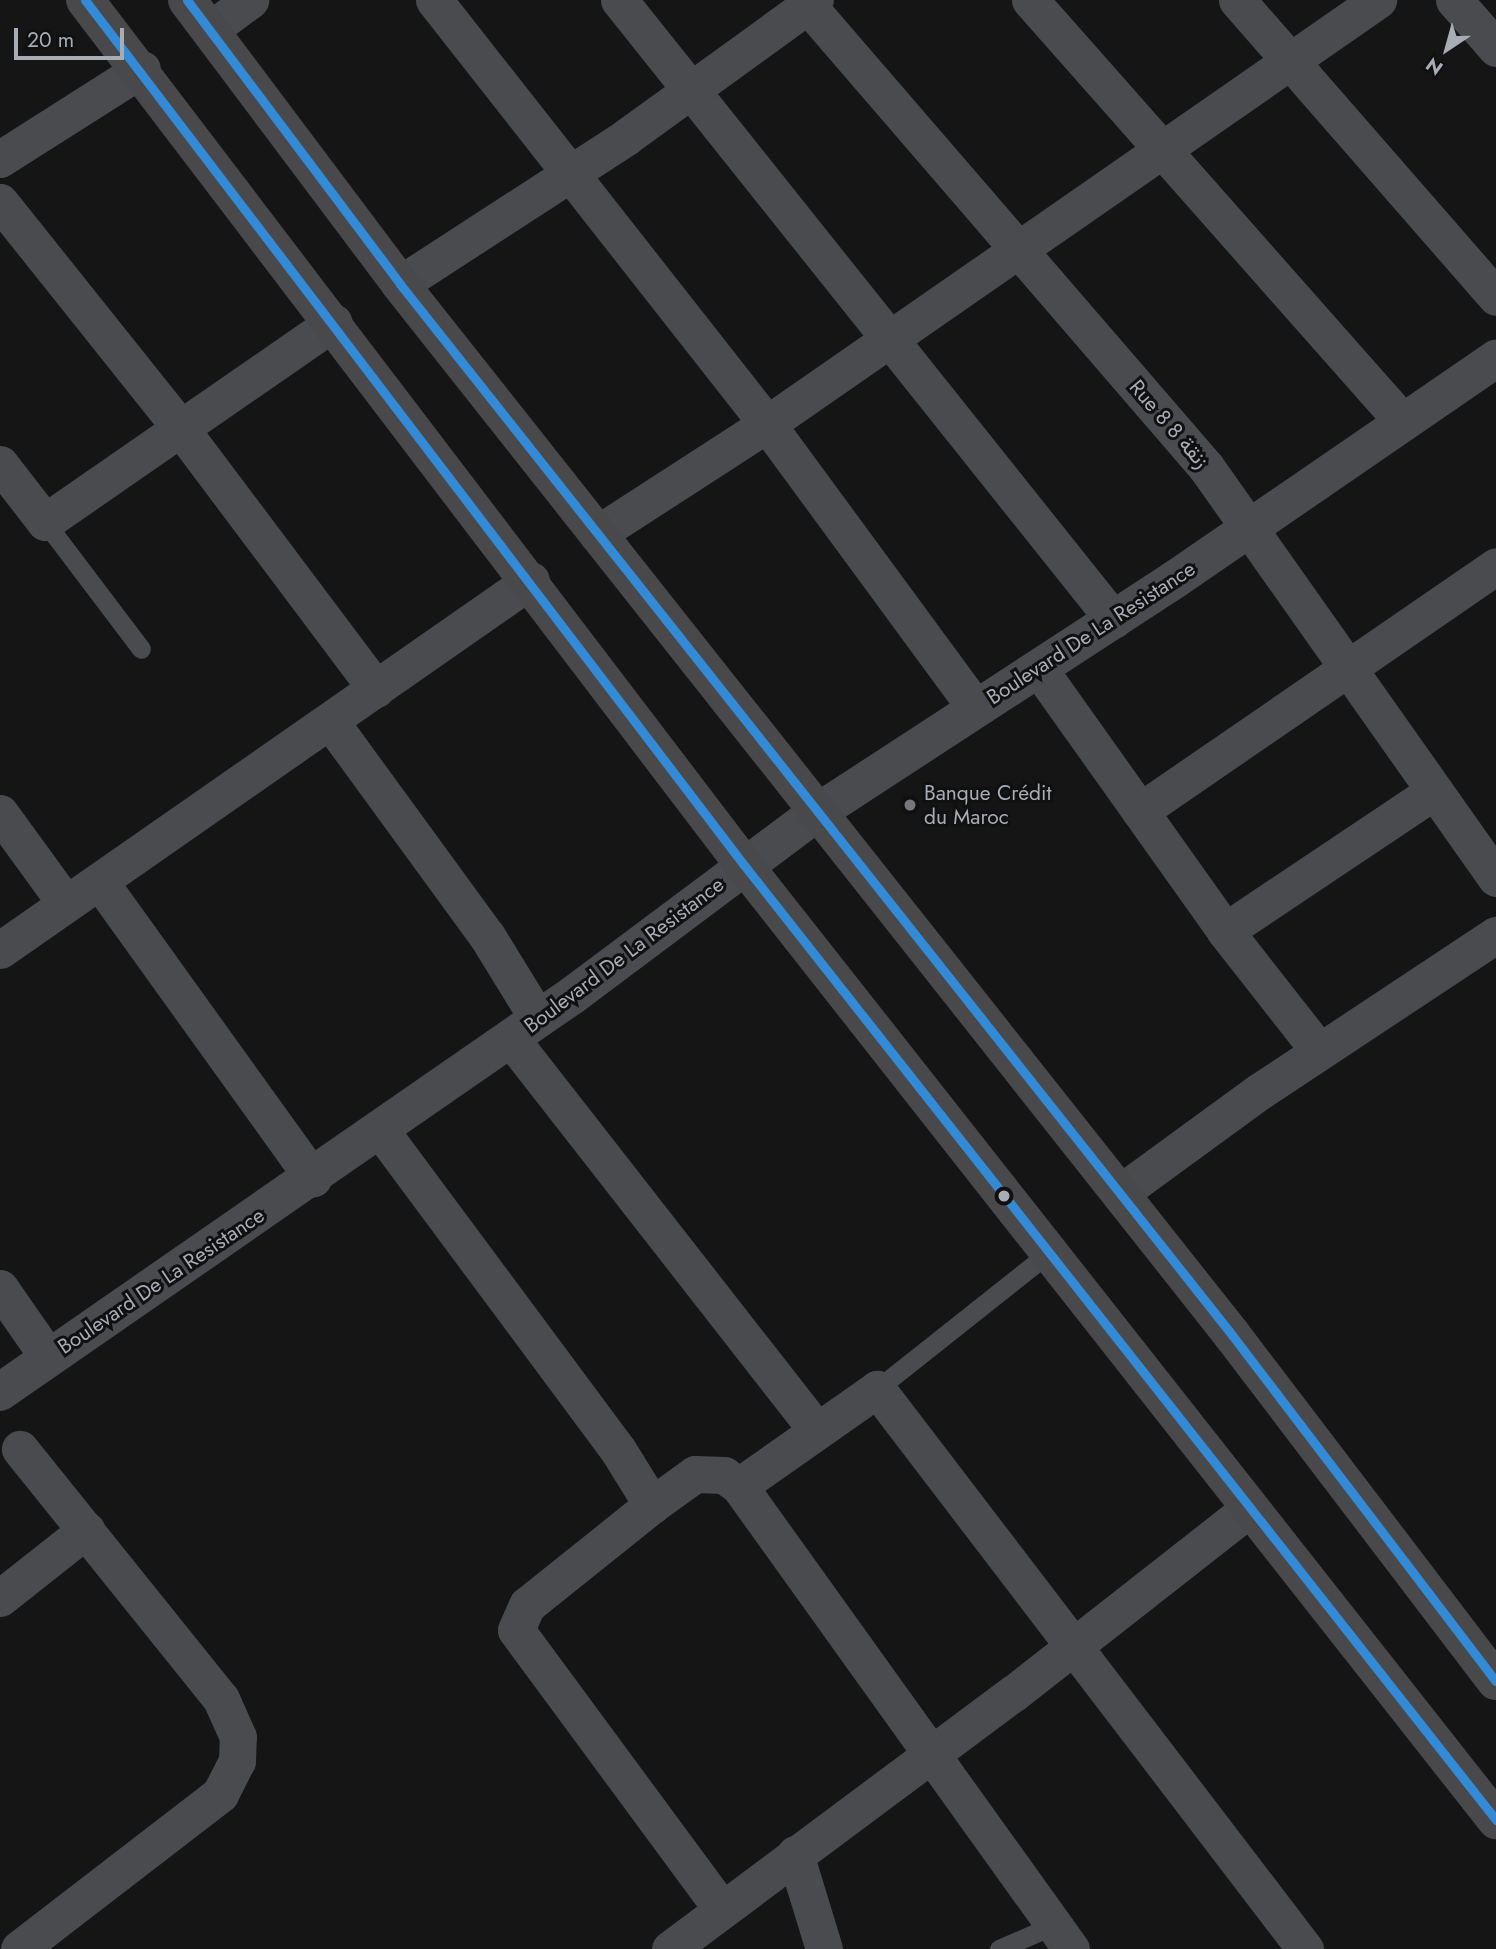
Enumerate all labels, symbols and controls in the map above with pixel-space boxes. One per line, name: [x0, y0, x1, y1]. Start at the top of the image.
scale bar: [18, 14, 128, 58]
north arrow: [1412, 14, 1482, 84]
text: 20 m: [27, 25, 74, 55]
text: N: [1420, 51, 1448, 82]
street label: Rue 8 8 زنقة: [1124, 375, 1214, 473]
street label: Boulevard De La Resistance: [982, 556, 1200, 710]
place label: Banque Crédit du Maroc: [924, 780, 1052, 830]
marker: Banque Crédit du Maroc: [902, 797, 918, 813]
street label: Boulevard De La Resistance: [519, 872, 729, 1038]
unlabelled marker: [997, 1189, 1011, 1203]
street label: Boulevard De La Resistance: [53, 1202, 269, 1360]

